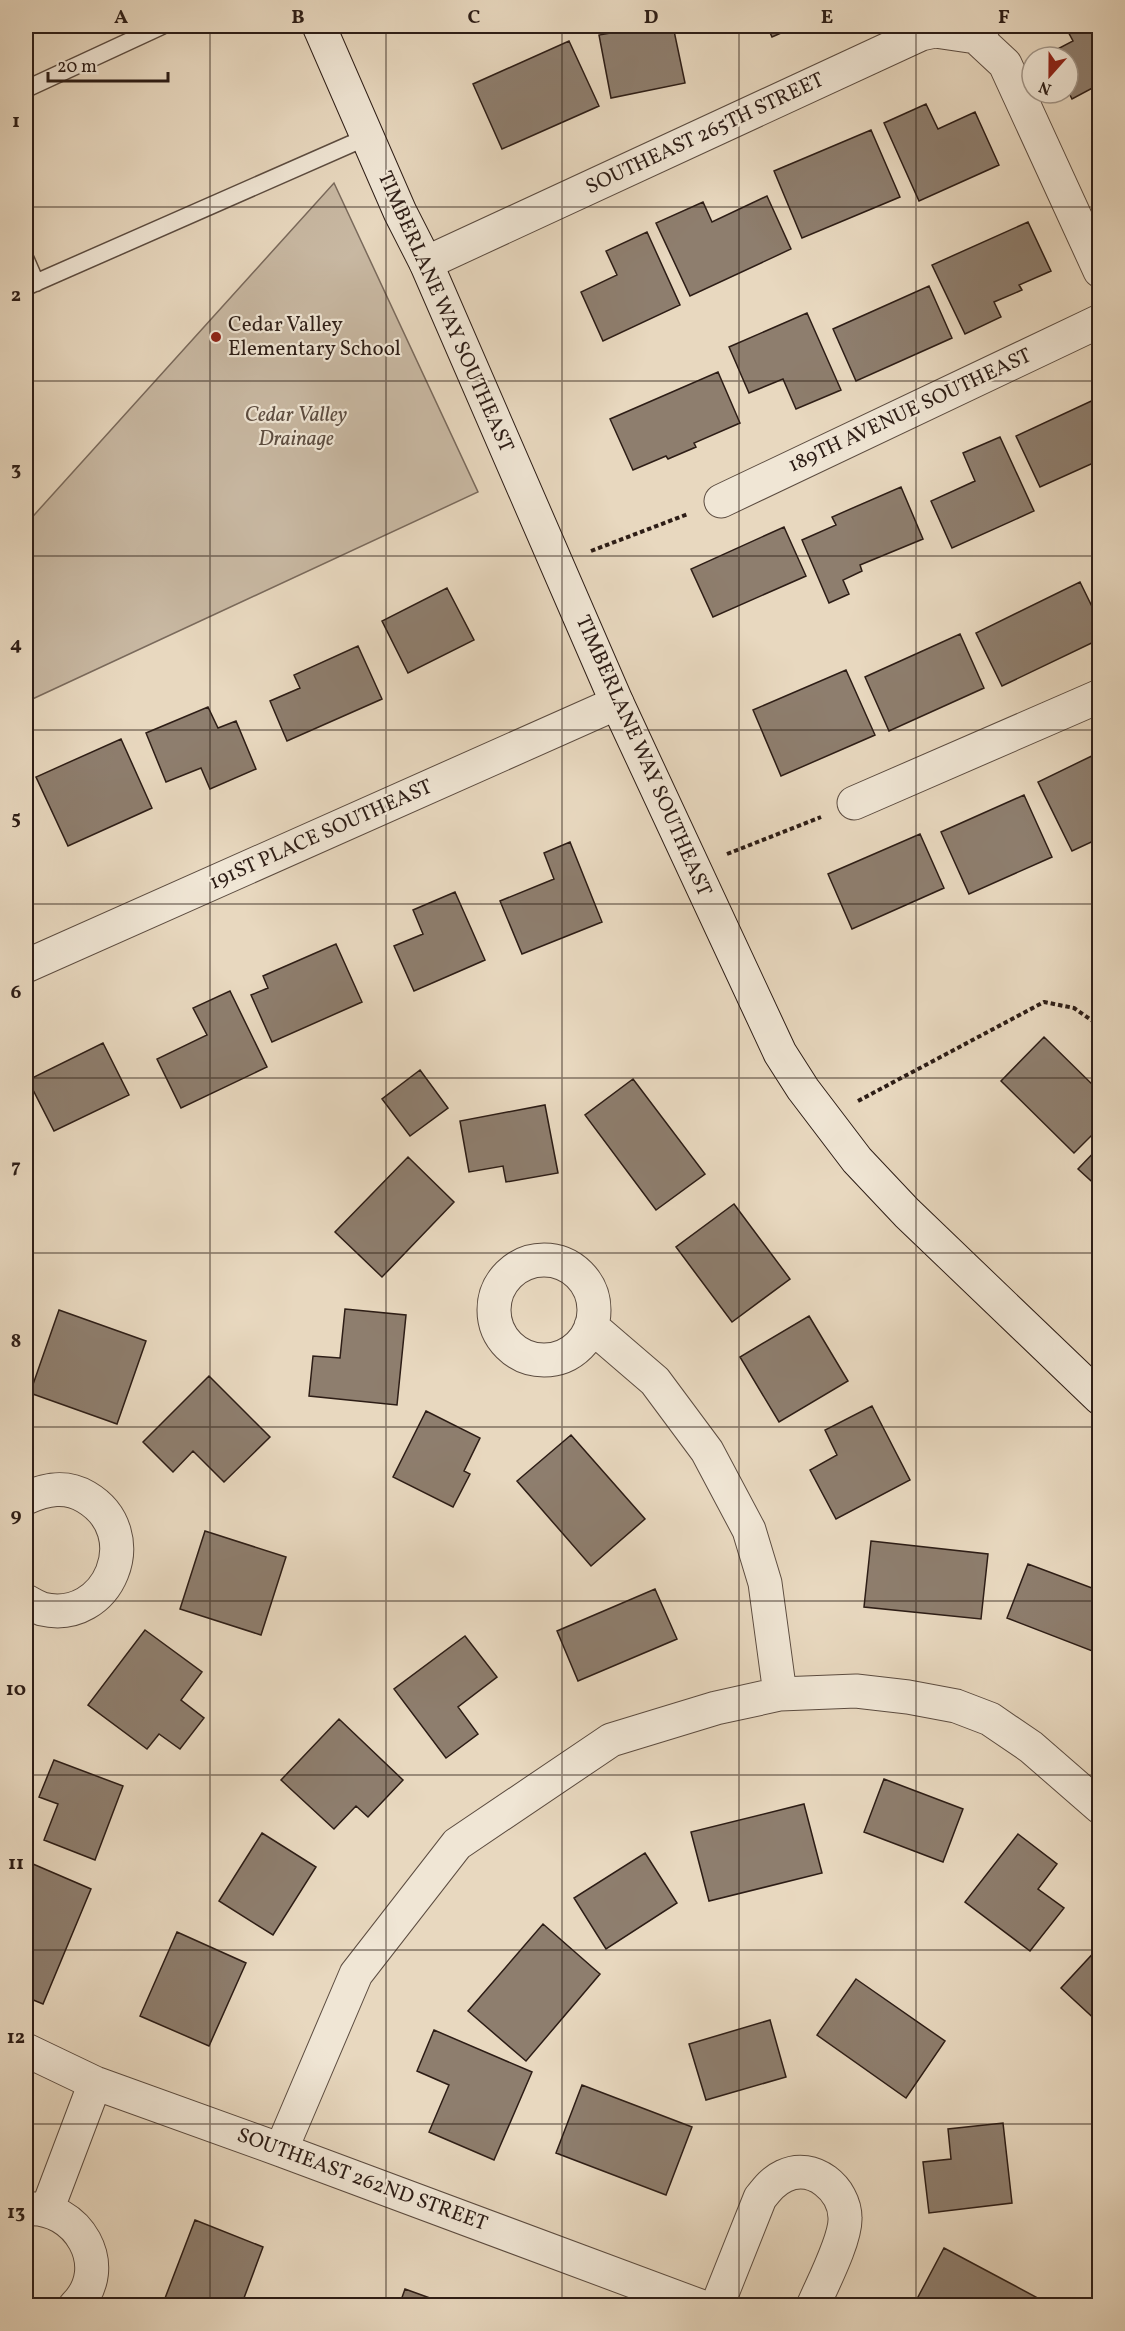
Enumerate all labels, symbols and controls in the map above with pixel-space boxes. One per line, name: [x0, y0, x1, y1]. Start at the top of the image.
text: A: [114, 4, 128, 32]
text: B: [291, 4, 305, 32]
text: C: [468, 4, 481, 32]
text: D: [644, 4, 658, 32]
text: E: [821, 4, 833, 32]
text: F: [998, 4, 1010, 32]
scale bar: [48, 45, 168, 83]
north arrow: [1020, 45, 1080, 105]
text: 20 m: [57, 55, 97, 80]
street label: SOUTHEAST 265TH STREET: [581, 66, 829, 202]
text: N: [1036, 75, 1055, 99]
text: 1: [12, 108, 20, 136]
street label: TIMBERLANE WAY SOUTHEAST: [370, 167, 520, 457]
text: 2: [11, 282, 21, 310]
place label: Cedar Valley Elementary School: [228, 311, 401, 364]
marker: Cedar Valley Elementary School: [209, 330, 223, 344]
street label: 189TH AVENUE SOUTHEAST: [784, 342, 1036, 480]
park label: Cedar Valley Drainage: [245, 401, 348, 454]
text: 3: [11, 456, 21, 484]
street label: TIMBERLANE WAY SOUTHEAST: [568, 611, 718, 901]
text: 4: [10, 631, 22, 659]
street label: 191ST PLACE SOUTHEAST: [205, 773, 437, 897]
text: 5: [11, 805, 21, 833]
text: 6: [11, 979, 22, 1007]
text: 7: [11, 1153, 21, 1181]
text: 8: [11, 1328, 21, 1356]
text: 9: [10, 1502, 22, 1530]
text: 10: [6, 1676, 26, 1704]
text: 11: [8, 1850, 24, 1878]
text: 12: [7, 2024, 25, 2052]
street label: SOUTHEAST 262ND STREET: [233, 2121, 491, 2239]
text: 13: [7, 2199, 25, 2227]

